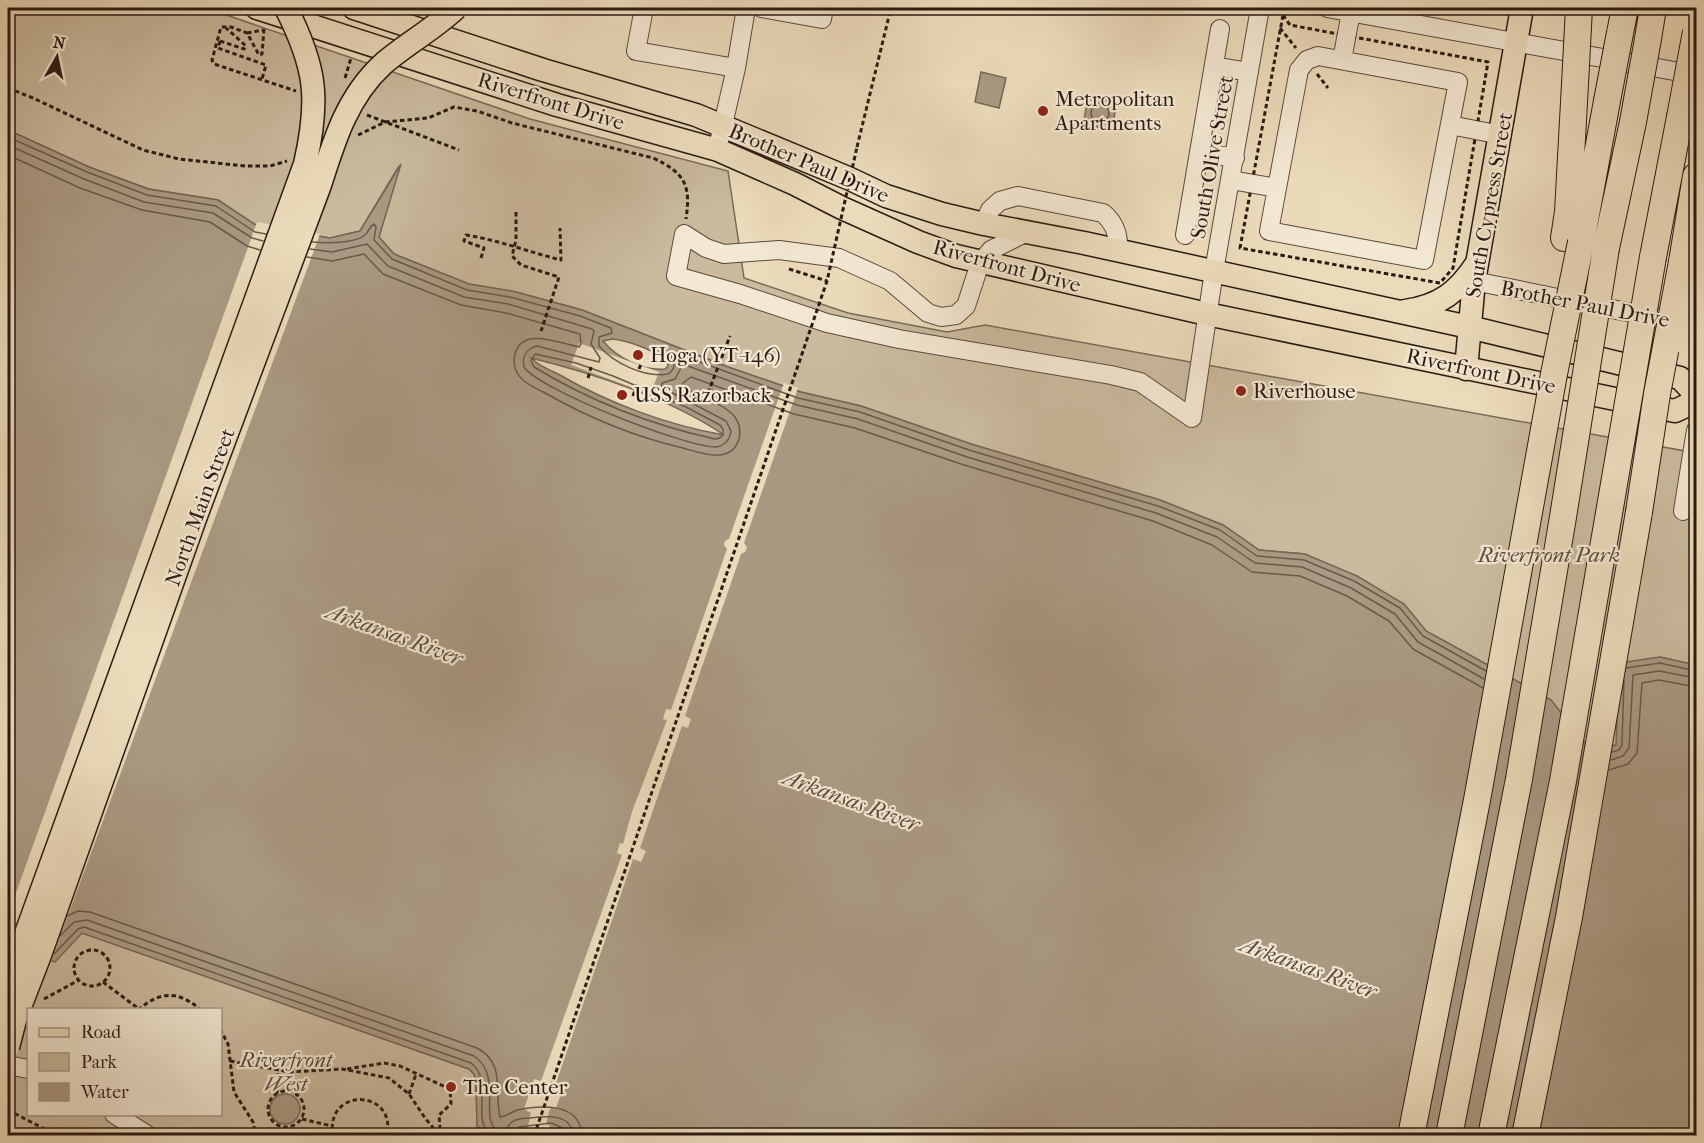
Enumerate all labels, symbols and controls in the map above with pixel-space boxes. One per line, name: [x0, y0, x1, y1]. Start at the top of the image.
north arrow: [27, 27, 87, 87]
text: N: [52, 32, 68, 53]
street label: Riverfront Drive: [475, 67, 627, 135]
street label: South Olive Street: [1186, 73, 1238, 241]
place label: Metropolitan Apartments: [1054, 87, 1174, 135]
marker: Metropolitan Apartments: [1036, 104, 1050, 118]
street label: South Cypress Street: [1461, 110, 1517, 300]
street label: Brother Paul Drive: [725, 118, 893, 208]
street label: Riverfront Drive: [930, 235, 1084, 297]
street label: Brother Paul Drive: [1498, 276, 1672, 332]
place label: Hoga (YT-146): [650, 343, 781, 367]
street label: Riverfront Drive: [1404, 343, 1558, 399]
marker: Hoga (YT-146): [631, 348, 645, 362]
place label: Riverhouse: [1253, 379, 1356, 403]
place label: USS Razorback: [634, 383, 771, 407]
marker: Riverhouse: [1234, 384, 1248, 398]
marker: USS Razorback: [615, 388, 629, 402]
street label: North Main Street: [160, 424, 240, 589]
park label: Riverfront Park: [1476, 543, 1620, 567]
water label: Arkansas River: [320, 597, 468, 672]
water label: Arkansas River: [777, 763, 925, 838]
water label: Arkansas River: [1234, 930, 1382, 1005]
legend: [27, 1008, 222, 1116]
text: Road: [81, 1022, 121, 1043]
park label: Riverfront West: [238, 1048, 334, 1096]
text: Park: [81, 1052, 118, 1073]
place label: The Center: [463, 1075, 568, 1099]
marker: The Center: [444, 1080, 458, 1094]
text: Water: [80, 1082, 129, 1103]

